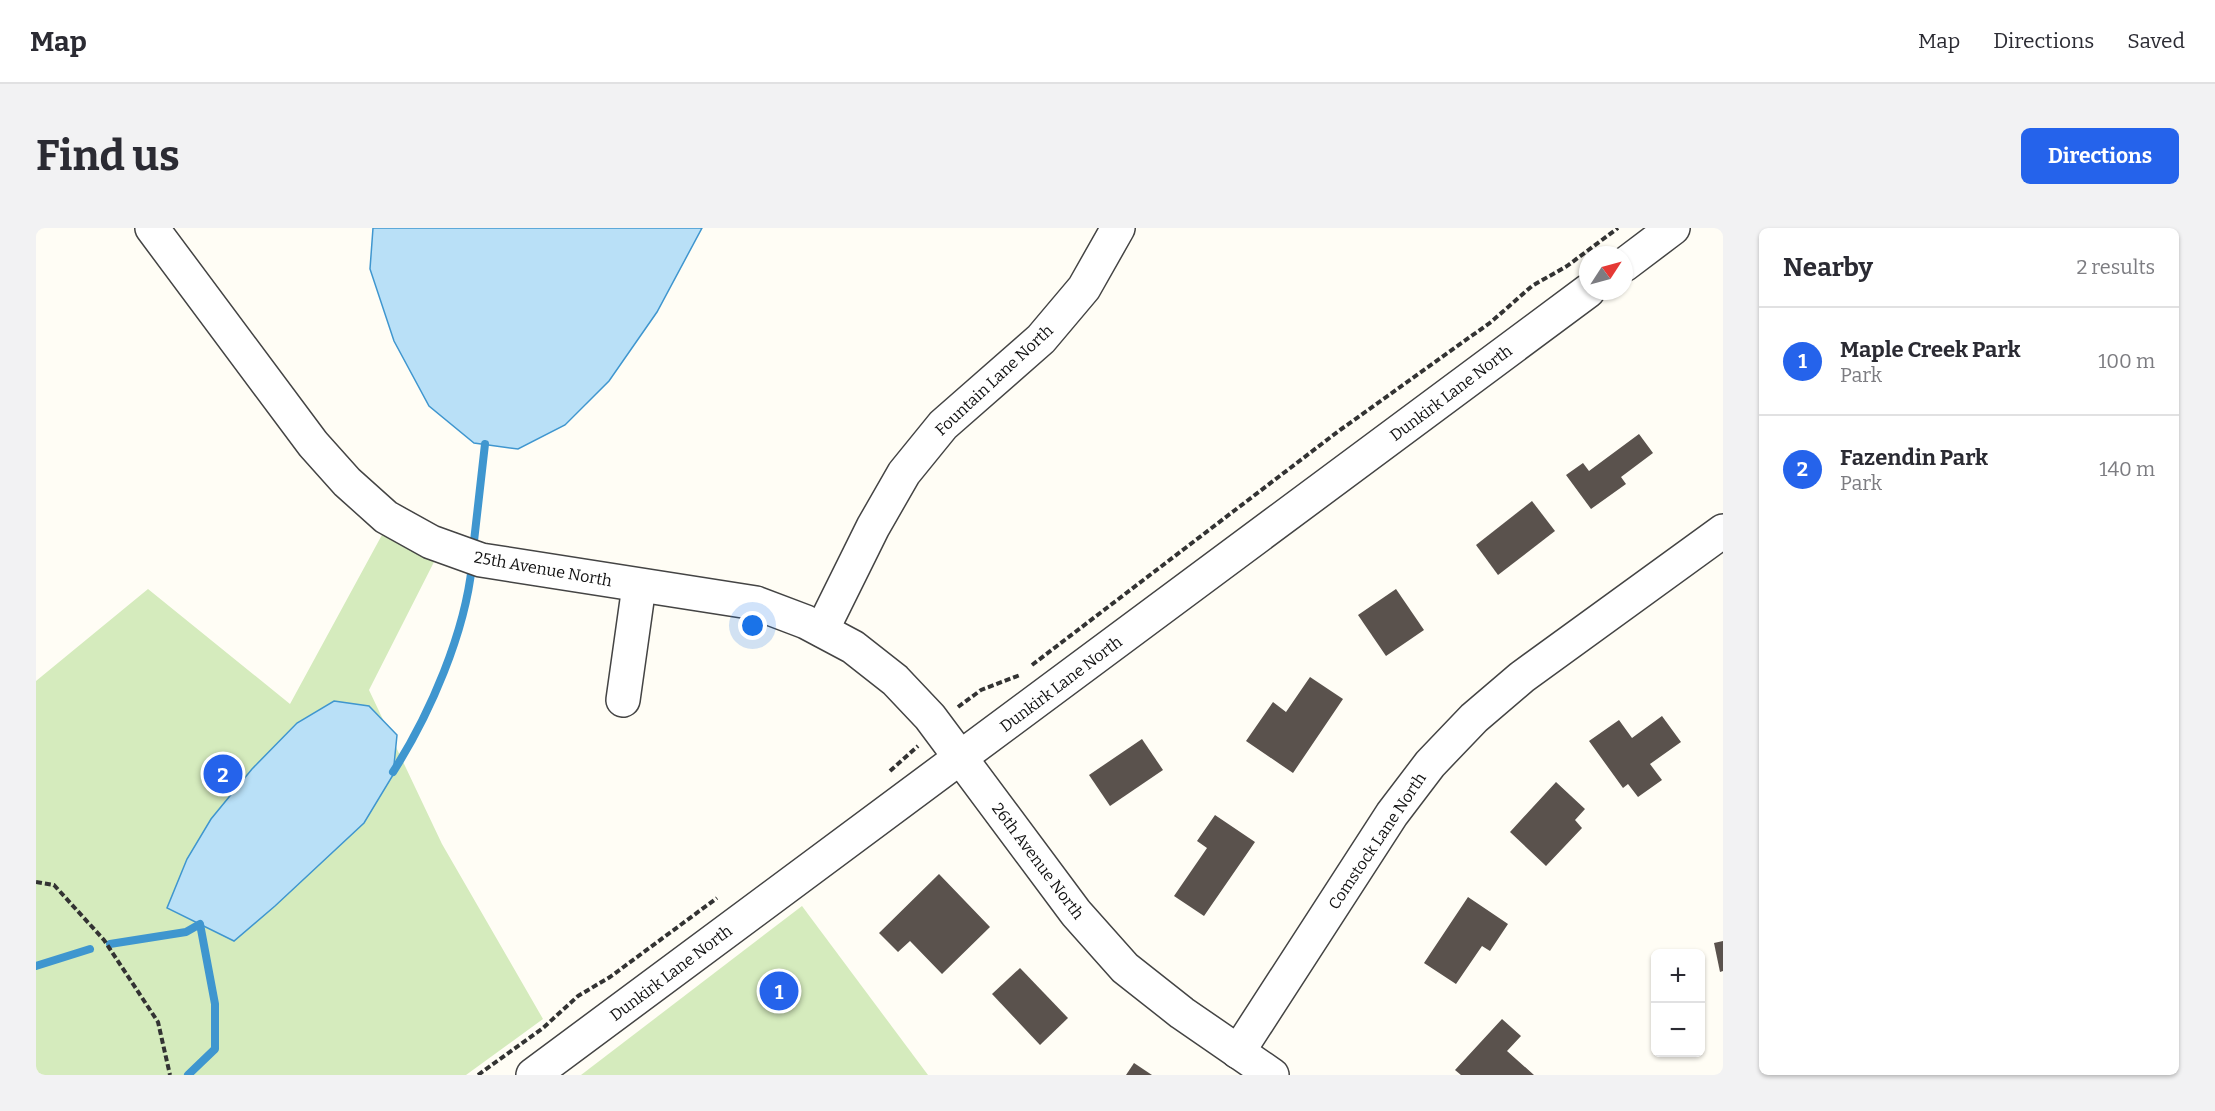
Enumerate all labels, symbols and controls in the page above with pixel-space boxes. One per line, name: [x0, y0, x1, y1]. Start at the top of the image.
text: Map: [30, 25, 87, 58]
text: Map: [1918, 28, 1960, 54]
text: Directions: [1993, 28, 2094, 54]
text: Saved: [2127, 28, 2185, 54]
button: Directions: [2021, 128, 2179, 184]
text: Find us: [36, 131, 180, 181]
north arrow: [1579, 246, 1633, 300]
text: Nearby: [1783, 252, 1873, 283]
text: 2 results: [2076, 255, 2155, 279]
street label: Fountain Lane North: [931, 321, 1057, 439]
text: Maple Creek Park: [1840, 336, 2020, 363]
street label: Dunkirk Lane North: [1386, 341, 1516, 445]
text: 1: [1798, 349, 1807, 373]
text: 100 m: [2098, 349, 2155, 373]
text: Park: [1840, 363, 1882, 387]
text: Fazendin Park: [1840, 444, 1988, 471]
text: 2: [1797, 457, 1808, 481]
text: 140 m: [2099, 457, 2155, 481]
text: Park: [1840, 471, 1882, 495]
street label: 25th Avenue North: [473, 548, 614, 590]
your location: [738, 611, 767, 640]
street label: Dunkirk Lane North: [996, 632, 1126, 736]
pin: 2: [204, 752, 243, 796]
street label: Comstock Lane North: [1324, 769, 1430, 913]
street label: 26th Avenue North: [988, 799, 1088, 923]
street label: Dunkirk Lane North: [606, 921, 736, 1025]
map controls: [1651, 949, 1705, 1057]
button: +: [1651, 949, 1705, 1003]
pin: 1: [760, 968, 798, 1014]
button: −: [1651, 1003, 1705, 1057]

